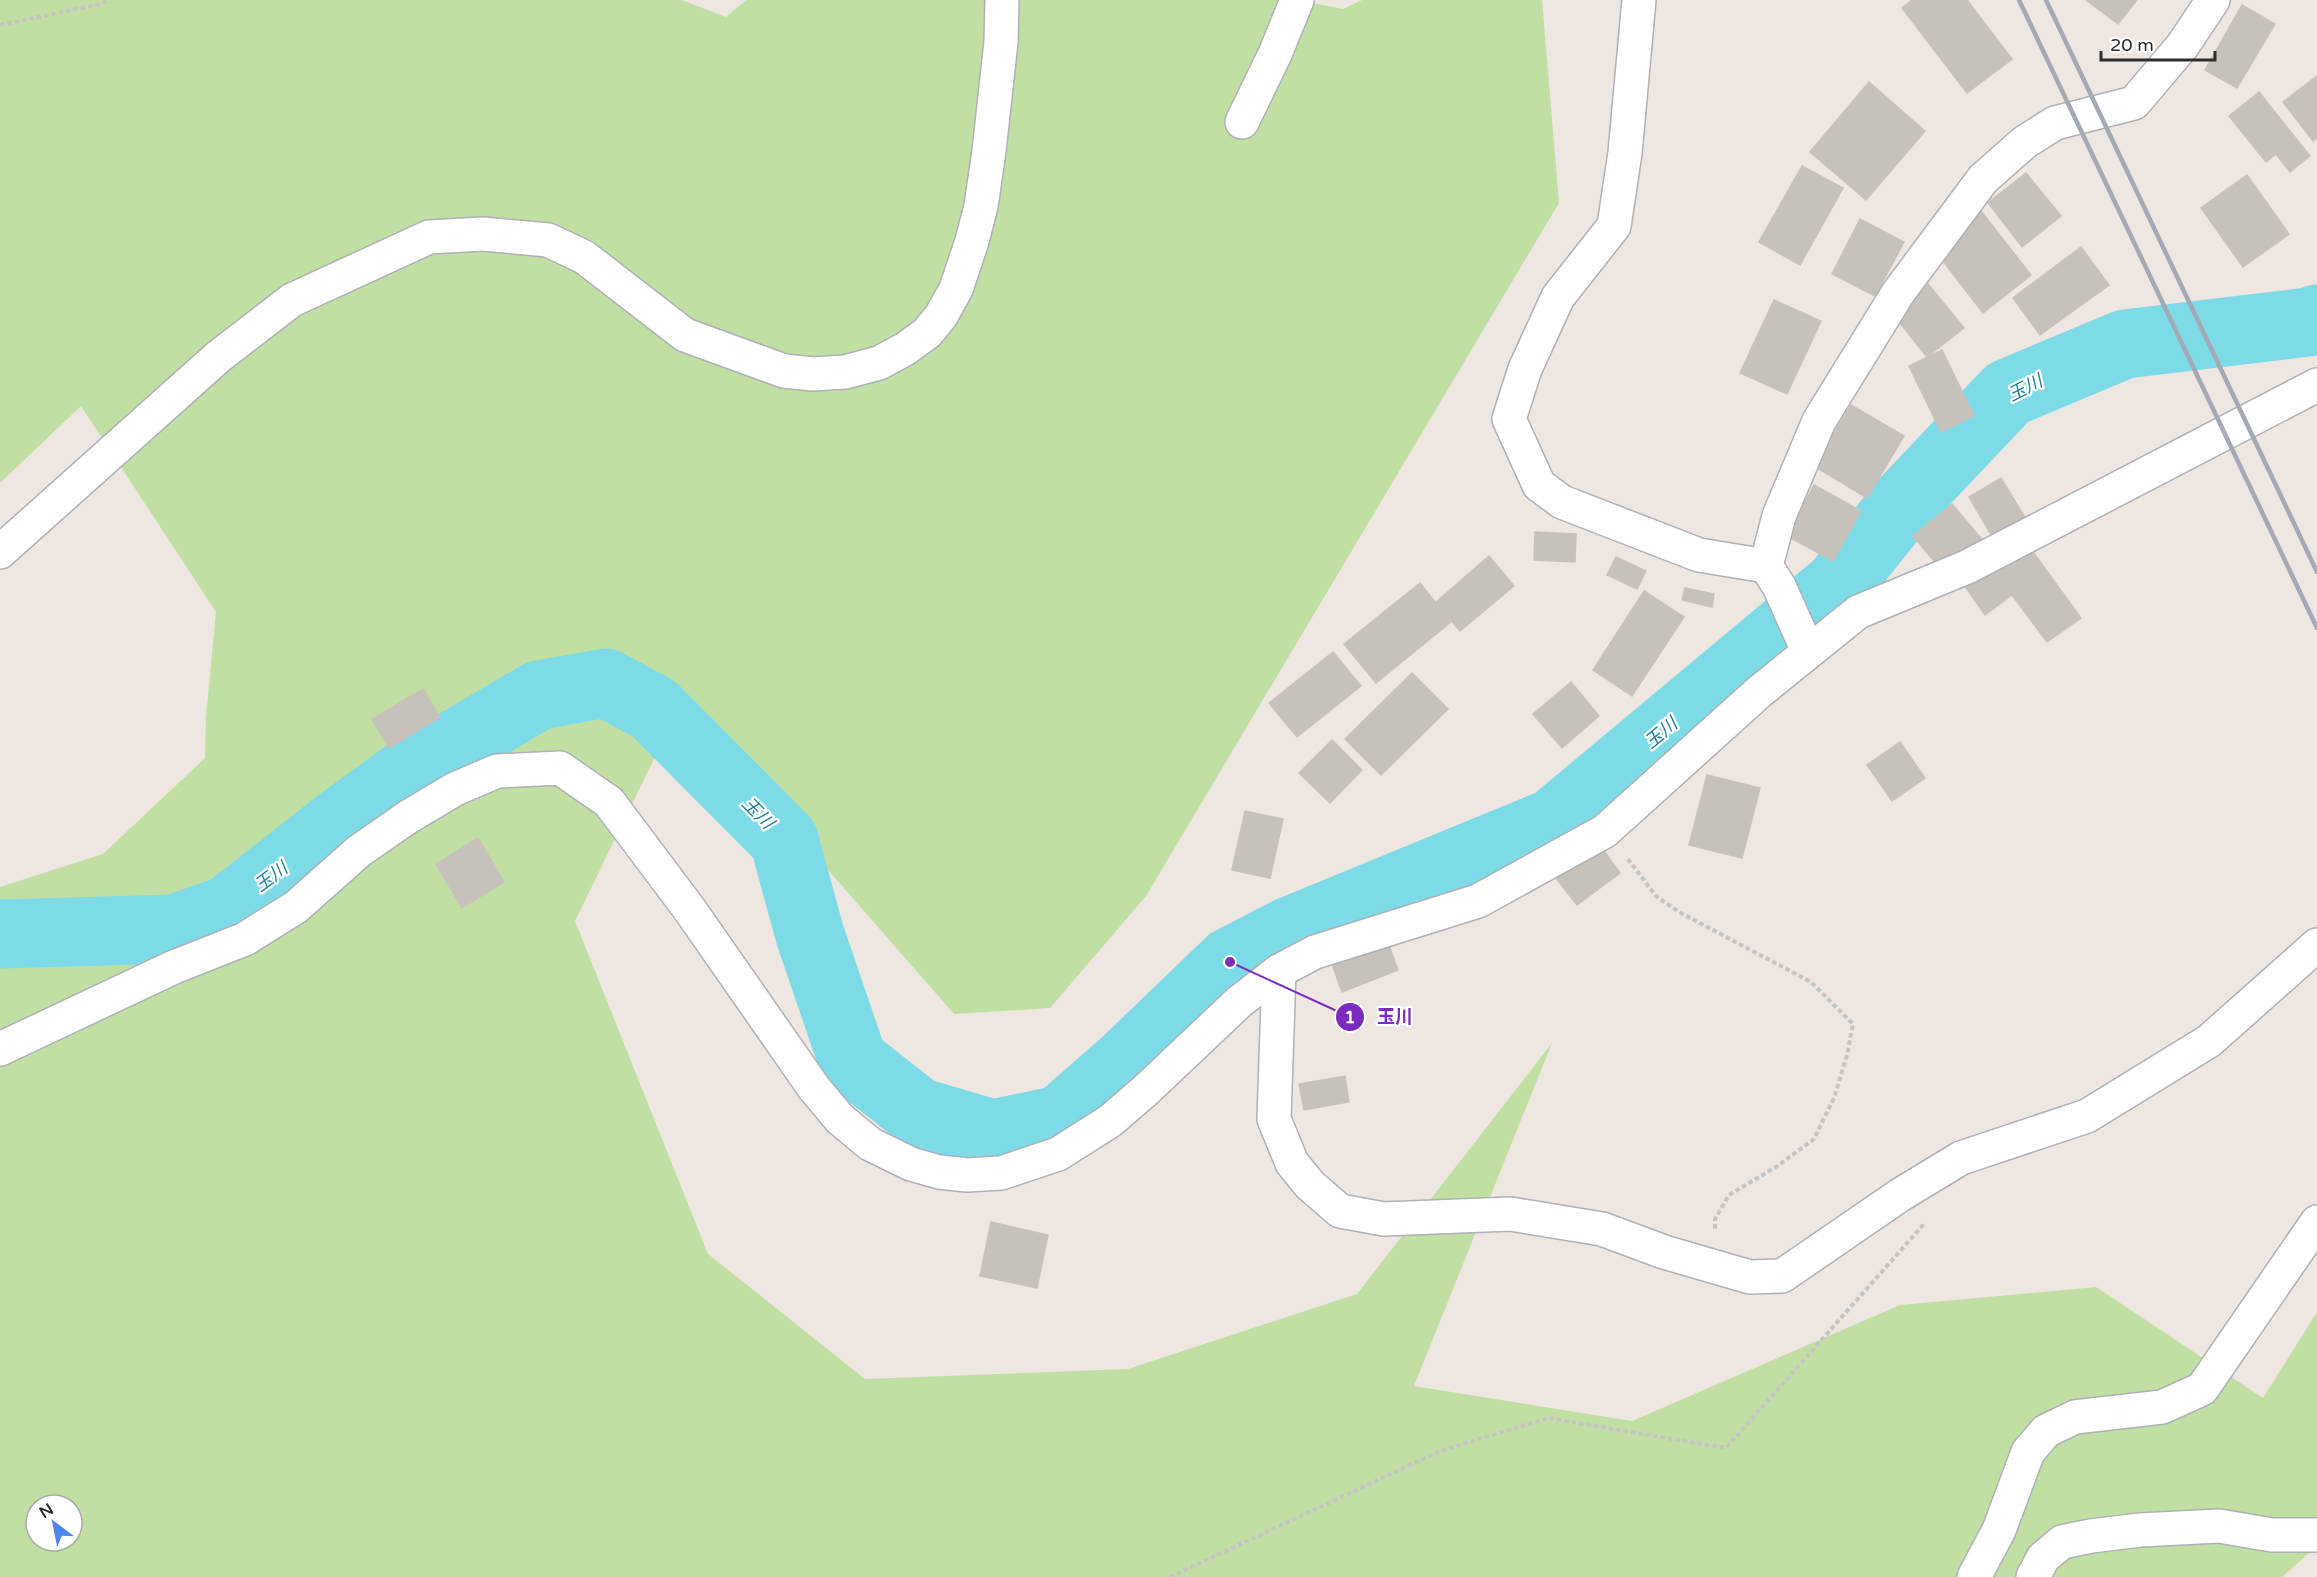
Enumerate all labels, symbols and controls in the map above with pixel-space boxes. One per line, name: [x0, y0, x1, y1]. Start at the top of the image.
scale bar: [2101, 24, 2215, 62]
text: 20 m: [2110, 34, 2154, 56]
water label: 玉川: [2004, 369, 2048, 406]
water label: 玉川: [1640, 712, 1683, 753]
water label: 玉川: [737, 792, 780, 835]
water label: 玉川: [250, 856, 294, 897]
callout: 玉川: [1335, 999, 1425, 1035]
text: 1: [1344, 1006, 1356, 1028]
text: 玉川: [1377, 1006, 1413, 1028]
north arrow: [24, 1493, 84, 1553]
text: N: [36, 1499, 57, 1523]

